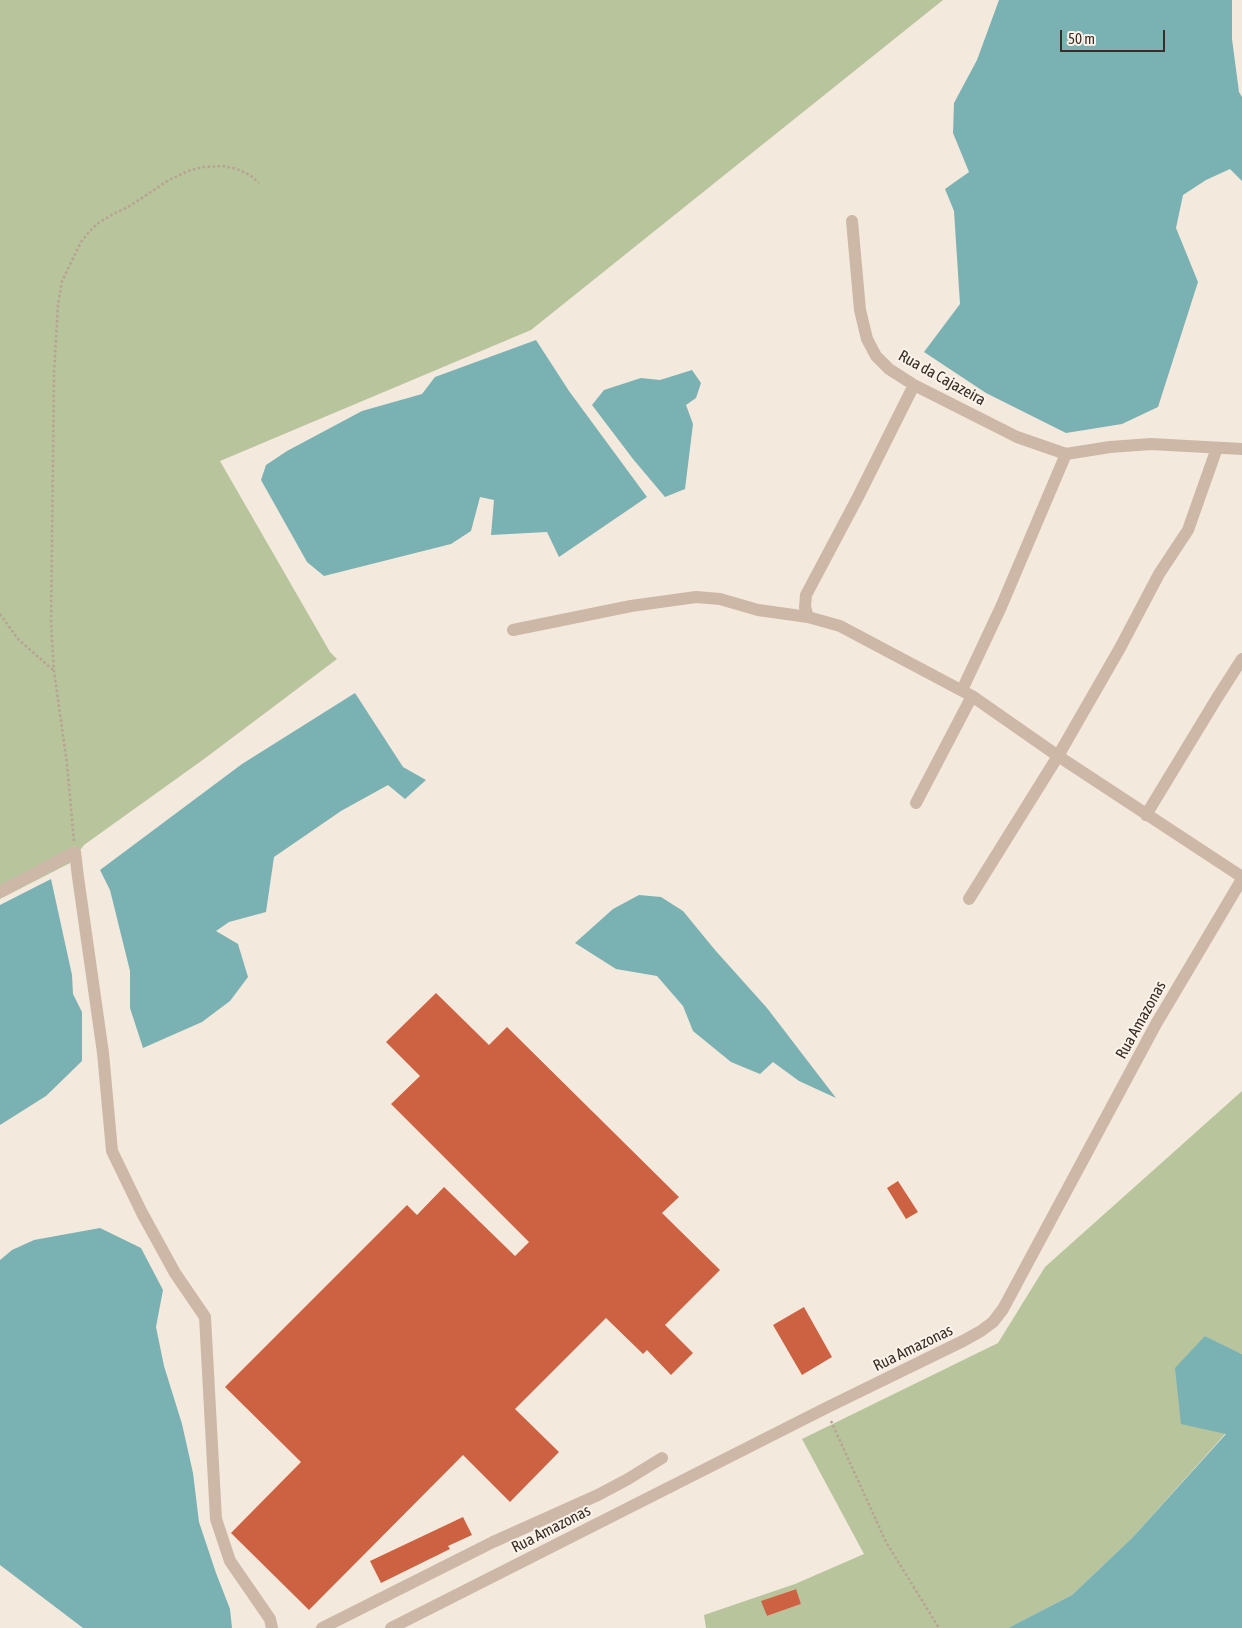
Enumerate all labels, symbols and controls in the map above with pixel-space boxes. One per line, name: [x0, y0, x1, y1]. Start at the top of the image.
scale bar: [1062, 20, 1167, 52]
text: 50 m: [1068, 30, 1095, 47]
street label: Rua da Cajazeira: [895, 346, 989, 410]
street label: Rua Amazonas: [1112, 978, 1170, 1062]
street label: Rua Amazonas: [870, 1320, 956, 1376]
street label: Rua Amazonas: [508, 1501, 594, 1557]

